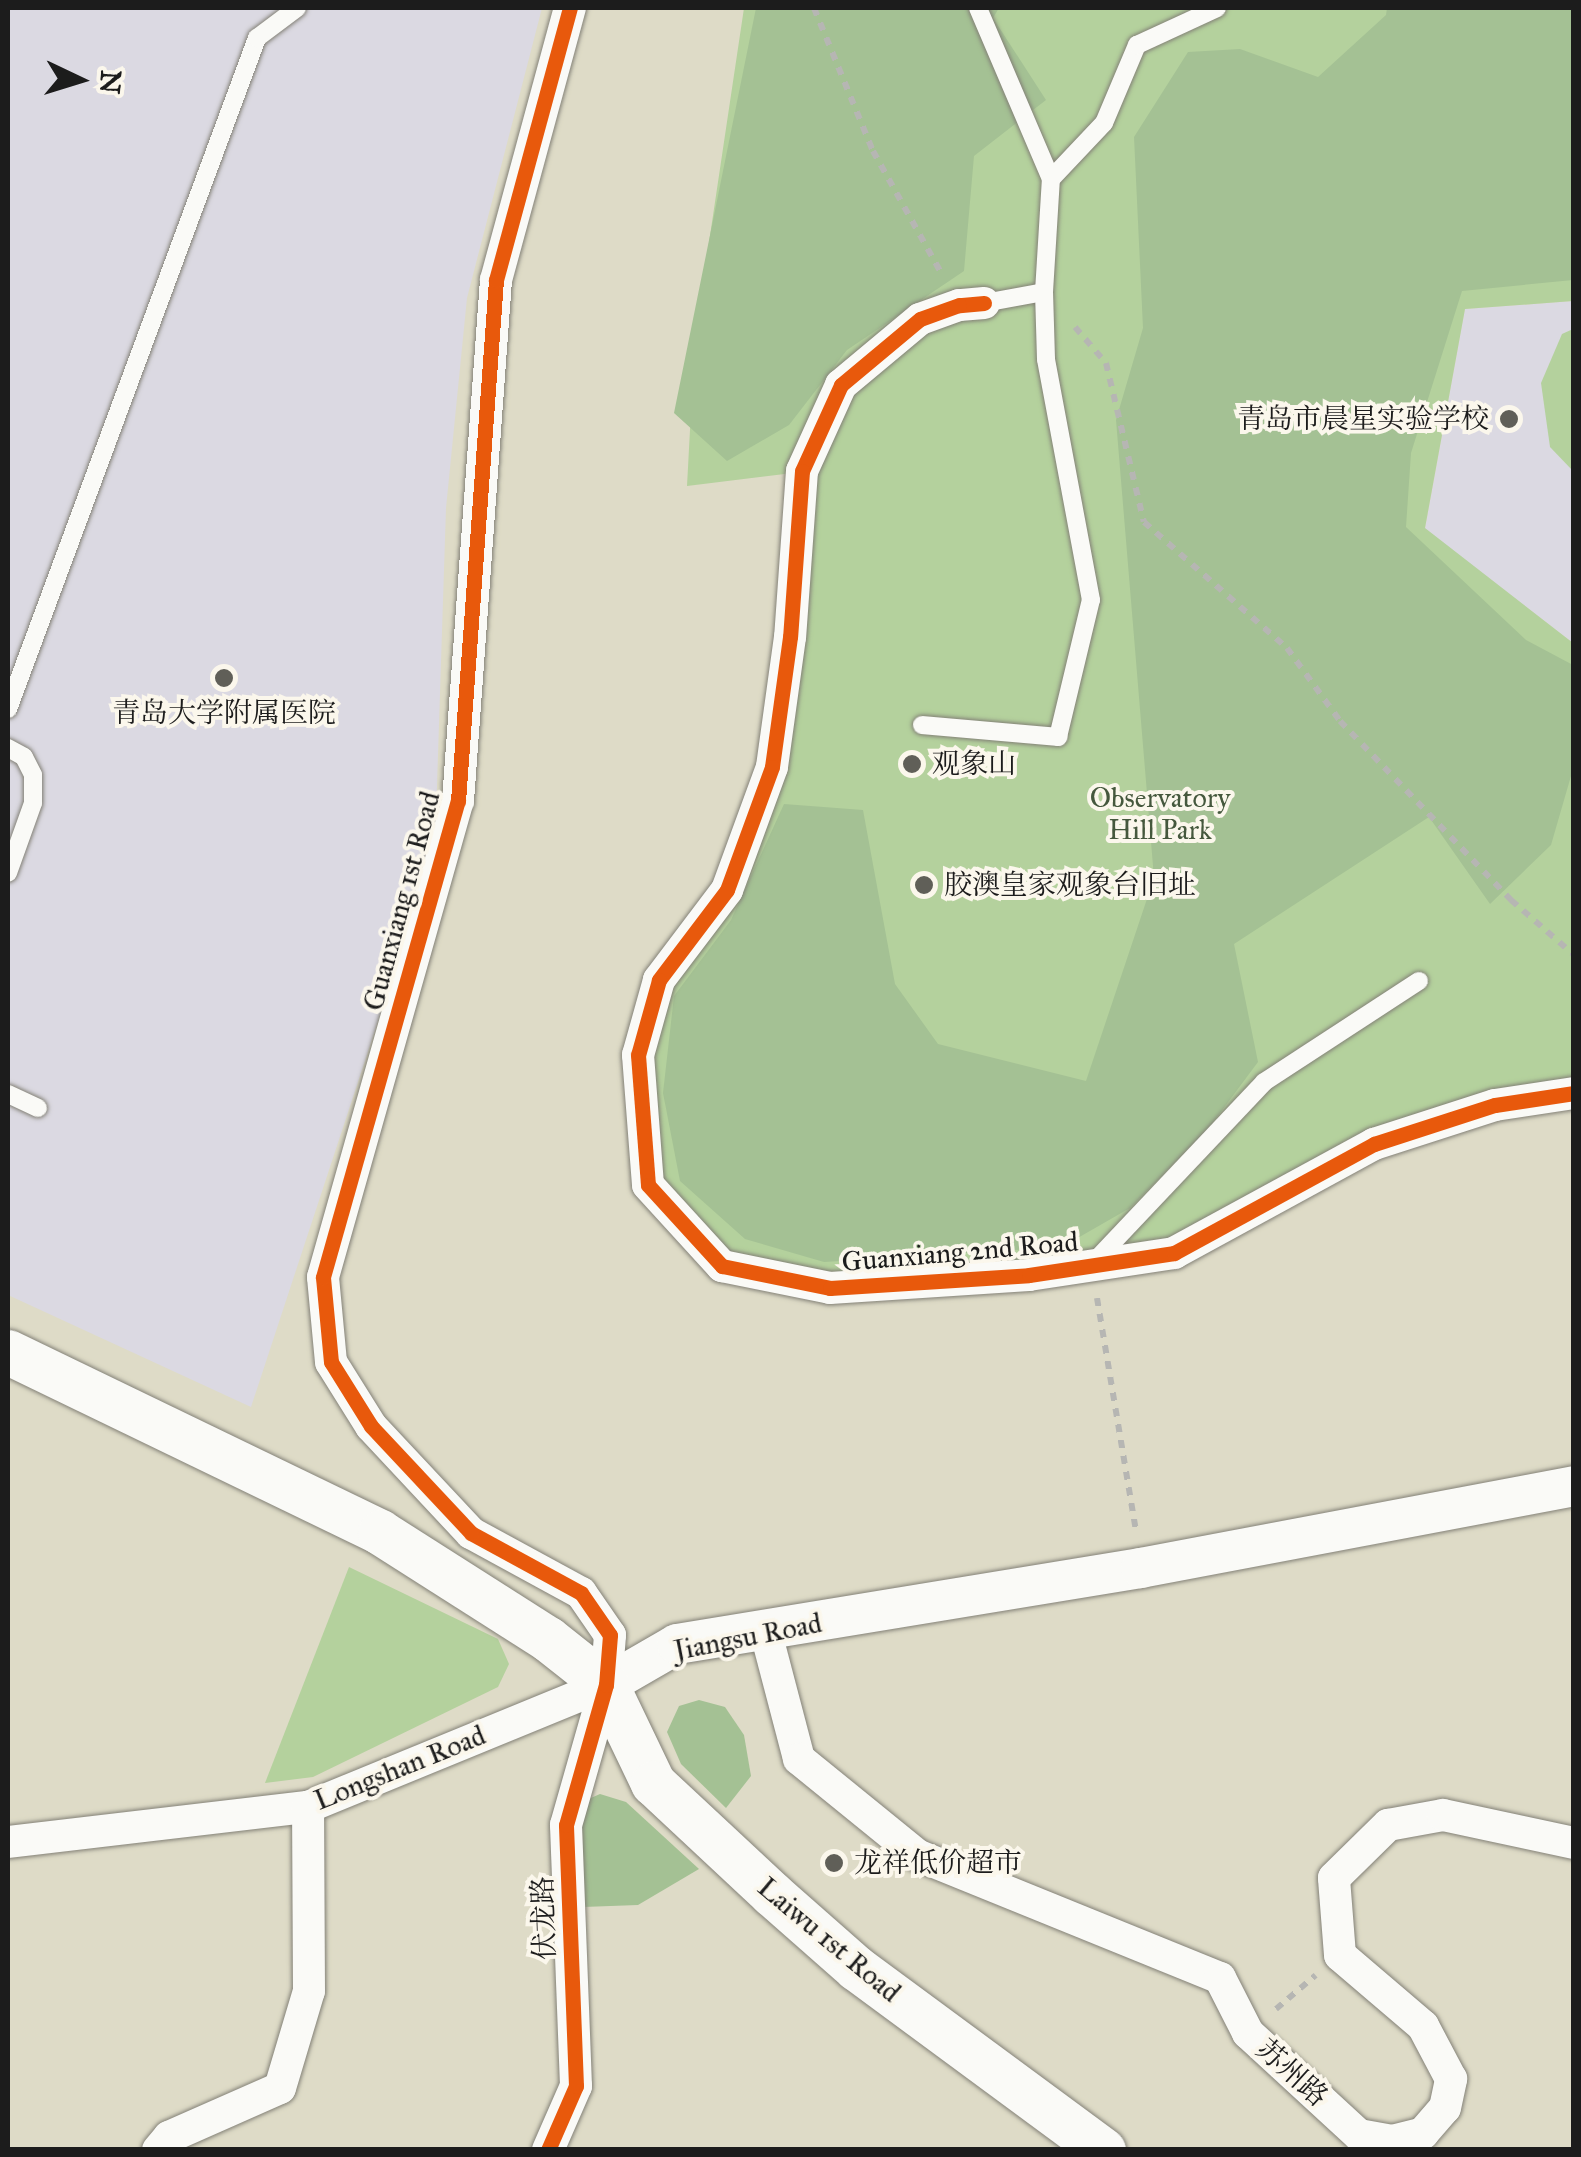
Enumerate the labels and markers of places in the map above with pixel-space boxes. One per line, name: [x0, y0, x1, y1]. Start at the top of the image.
place label: 青岛市晨星实验学校: [1237, 402, 1489, 436]
marker: 青岛市晨星实验学校: [1498, 408, 1520, 430]
marker: 青岛大学附属医院: [211, 665, 237, 691]
place label: 青岛大学附属医院: [112, 696, 336, 730]
place label: 观象山: [932, 747, 1016, 781]
marker: 观象山: [901, 753, 923, 775]
place label: 胶澳皇家观象台旧址: [944, 868, 1196, 902]
marker: 胶澳皇家观象台旧址: [913, 874, 935, 896]
place label: 龙祥低价超市: [854, 1846, 1022, 1880]
marker: 龙祥低价超市: [823, 1852, 845, 1874]

